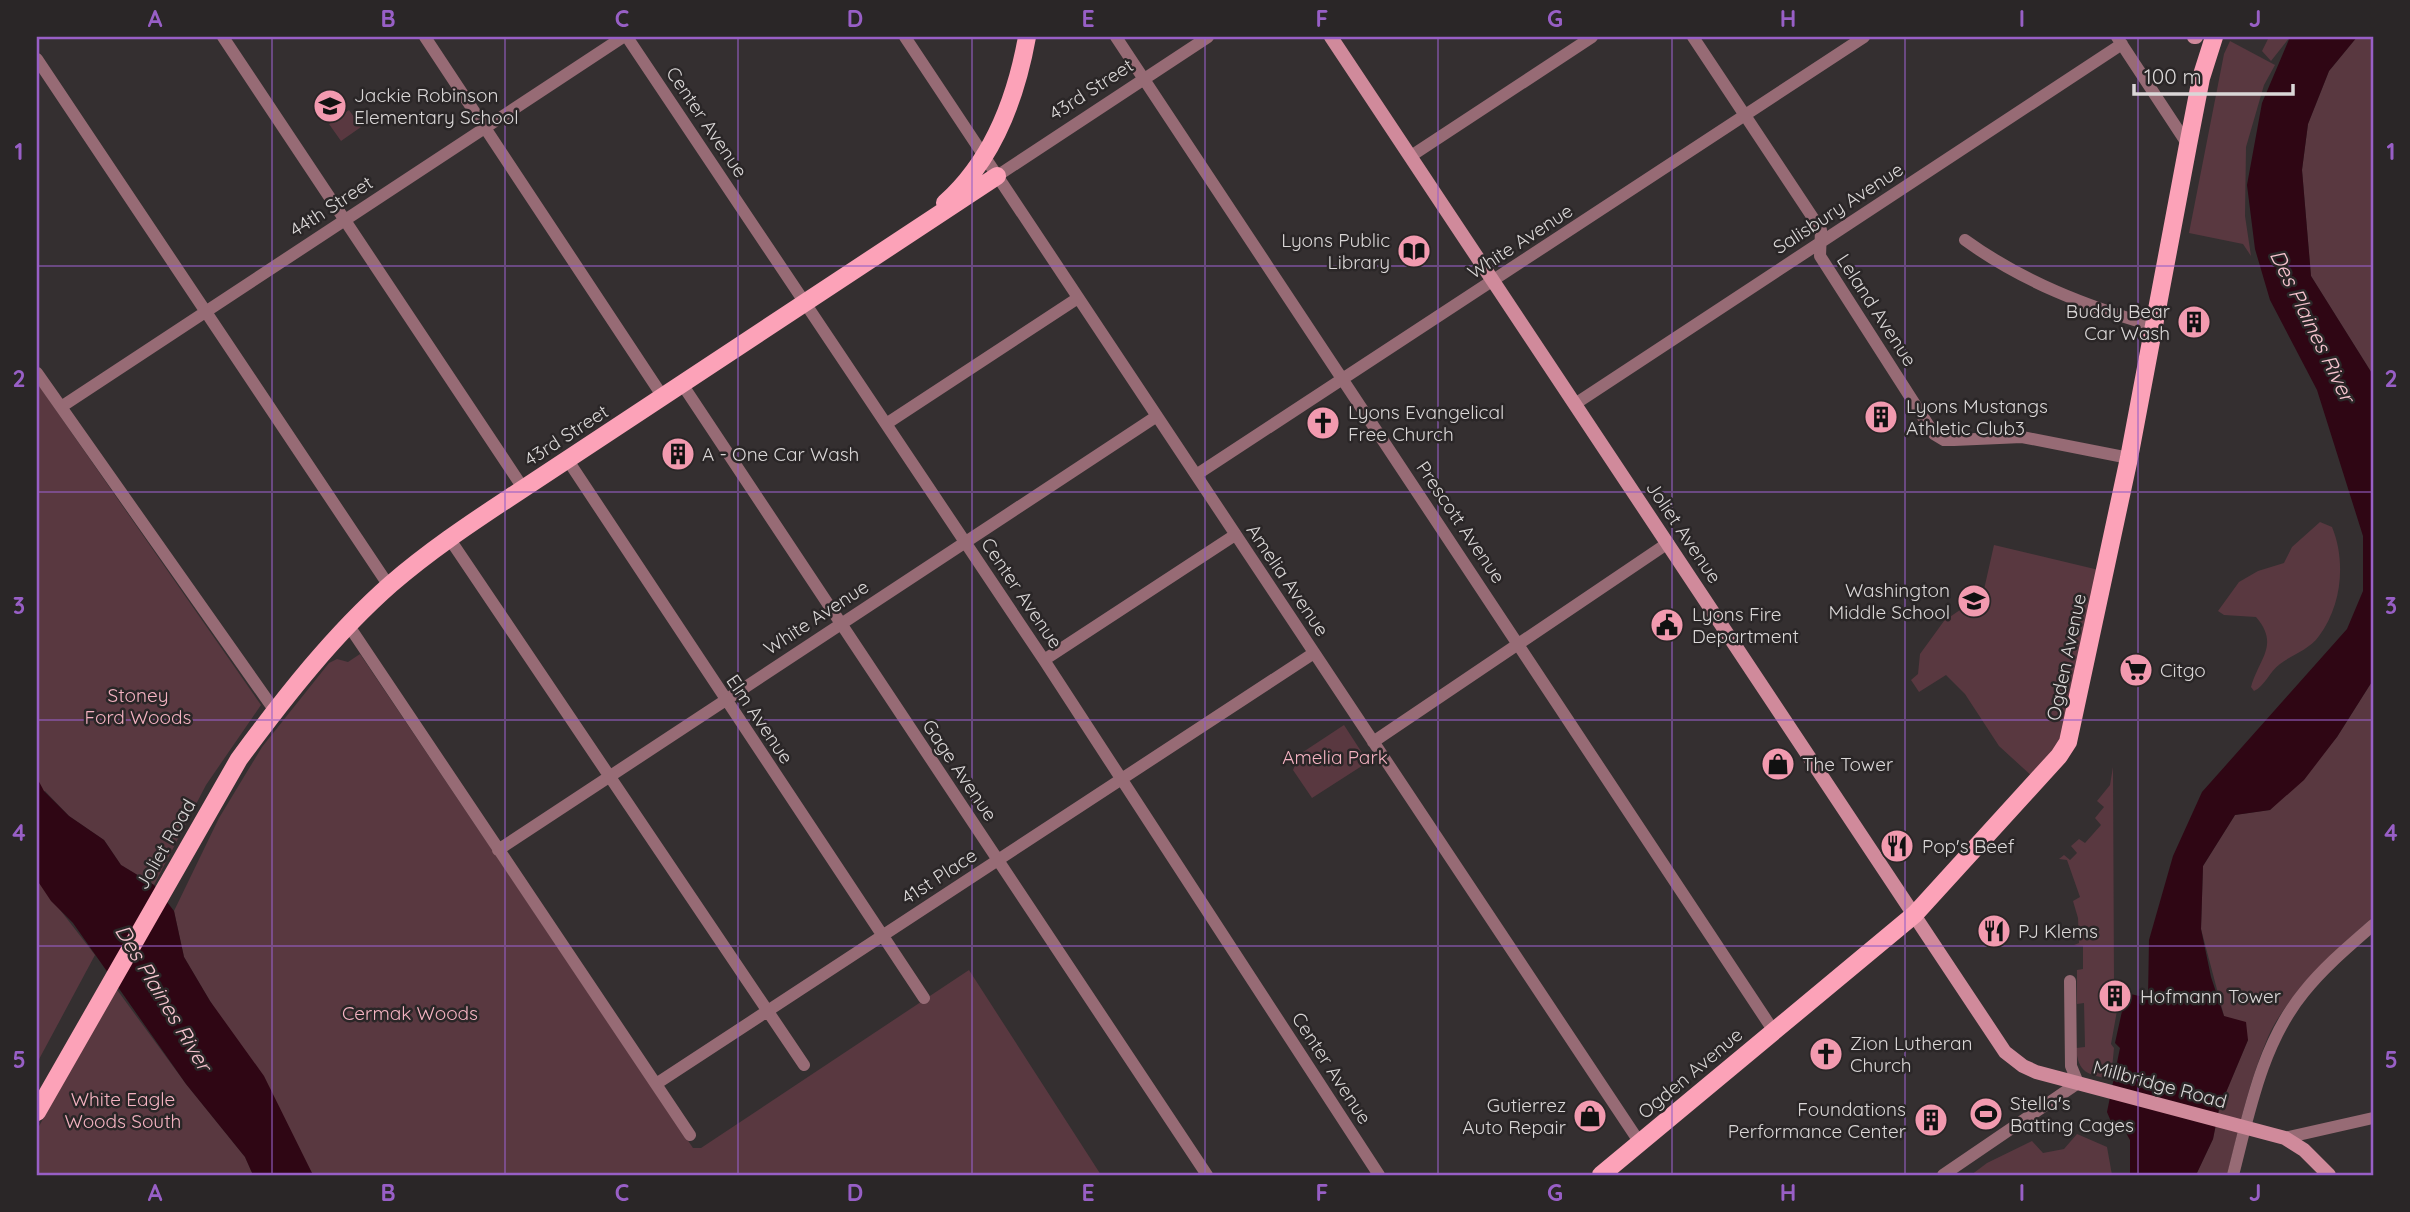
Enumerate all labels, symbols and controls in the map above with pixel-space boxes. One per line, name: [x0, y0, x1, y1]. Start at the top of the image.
text: A: [148, 4, 163, 33]
text: B: [380, 4, 396, 33]
text: C: [615, 4, 629, 33]
text: D: [847, 4, 863, 33]
text: E: [1081, 4, 1095, 33]
text: F: [1316, 4, 1328, 33]
text: G: [1547, 4, 1563, 33]
text: H: [1780, 4, 1796, 33]
text: I: [2019, 4, 2025, 33]
text: J: [2249, 4, 2261, 33]
scale bar: [2134, 52, 2293, 96]
street label: 43rd Street: [1044, 53, 1138, 125]
street label: Center Avenue: [661, 62, 753, 182]
text: 100 m: [2144, 63, 2202, 89]
place label: Jackie Robinson Elementary School: [354, 83, 519, 129]
school or university icon: Jackie Robinson Elementary School: [311, 87, 349, 125]
text: 1: [15, 137, 23, 166]
text: 1: [2387, 137, 2395, 166]
street label: Salisbury Avenue: [1769, 157, 1907, 259]
street label: 44th Street: [285, 170, 377, 242]
street label: White Avenue: [1463, 198, 1577, 284]
place label: Lyons Public Library: [1281, 228, 1390, 274]
library icon: Lyons Public Library: [1395, 232, 1433, 270]
water label: Des Plaines River: [2265, 245, 2362, 409]
street label: Leland Avenue: [1832, 249, 1922, 371]
place label: Buddy Bear Car Wash: [2066, 299, 2171, 345]
building icon: Buddy Bear Car Wash: [2175, 303, 2213, 341]
text: 2: [12, 364, 26, 393]
text: 2: [2384, 364, 2398, 393]
place label: Lyons Mustangs Athletic Club3: [1906, 394, 2048, 440]
building icon: Lyons Mustangs Athletic Club3: [1862, 398, 1900, 436]
street label: 43rd Street: [519, 399, 613, 471]
place label: Lyons Evangelical Free Church: [1348, 400, 1504, 446]
church icon: Lyons Evangelical Free Church: [1304, 404, 1342, 442]
building icon: A - One Car Wash: [659, 435, 697, 473]
place label: A - One Car Wash: [702, 442, 859, 466]
street label: Prescott Avenue: [1411, 456, 1511, 588]
street label: Joliet Avenue: [1641, 476, 1727, 588]
street label: Amelia Avenue: [1242, 519, 1334, 641]
street label: Center Avenue: [976, 533, 1068, 653]
street label: White Avenue: [759, 574, 873, 660]
place label: Washington Middle School: [1828, 578, 1950, 624]
school or university icon: Washington Middle School: [1955, 582, 1993, 620]
text: 3: [13, 591, 25, 620]
street label: Ogden Avenue: [2041, 591, 2091, 723]
text: 3: [2385, 591, 2397, 620]
place label: Lyons Fire Department: [1692, 602, 1799, 648]
public building icon: Lyons Fire Department: [1648, 606, 1686, 644]
supermarket icon: Citgo: [2117, 651, 2155, 689]
place label: Citgo: [2160, 658, 2206, 682]
street label: Elm Avenue: [721, 670, 799, 768]
park label: Stoney Ford Woods: [85, 683, 192, 729]
street label: Gage Avenue: [917, 715, 1003, 825]
park label: Amelia Park: [1282, 745, 1388, 769]
shop icon: The Tower: [1759, 745, 1797, 783]
place label: The Tower: [1802, 752, 1894, 776]
street label: Joliet Road: [130, 795, 200, 893]
text: 4: [12, 818, 26, 847]
text: 4: [2384, 818, 2398, 847]
restaurant icon: Pop's Beef: [1878, 827, 1916, 865]
place label: Pop's Beef: [1922, 834, 2015, 858]
street label: 41st Place: [897, 843, 981, 909]
restaurant icon: PJ Klems: [1975, 912, 2013, 950]
water label: Des Plaines River: [110, 919, 219, 1078]
place label: PJ Klems: [2018, 919, 2098, 943]
building icon: Hofmann Tower: [2096, 977, 2134, 1015]
place label: Hofmann Tower: [2140, 984, 2282, 1008]
park label: Cermak Woods: [342, 1001, 478, 1025]
street label: Center Avenue: [1287, 1008, 1377, 1128]
street label: Ogden Avenue: [1633, 1022, 1747, 1124]
place label: Zion Lutheran Church: [1850, 1031, 1972, 1077]
church icon: Zion Lutheran Church: [1807, 1035, 1845, 1073]
text: 5: [12, 1045, 26, 1074]
text: 5: [2384, 1045, 2398, 1074]
street label: Millbridge Road: [2091, 1055, 2229, 1113]
park label: White Eagle Woods South: [65, 1087, 181, 1133]
place label: Stella's Batting Cages: [2010, 1091, 2134, 1137]
place label: Gutierrez Auto Repair: [1462, 1093, 1567, 1139]
sports icon: Stella's Batting Cages: [1967, 1095, 2005, 1133]
shop icon: Gutierrez Auto Repair: [1571, 1097, 1609, 1135]
place label: Foundations Performance Center: [1728, 1097, 1907, 1143]
building icon: Foundations Performance Center: [1912, 1101, 1950, 1139]
text: A: [148, 1178, 163, 1207]
text: B: [380, 1178, 396, 1207]
text: C: [615, 1178, 629, 1207]
text: D: [847, 1178, 863, 1207]
text: E: [1081, 1178, 1095, 1207]
text: F: [1316, 1178, 1328, 1207]
text: G: [1547, 1178, 1563, 1207]
text: H: [1780, 1178, 1796, 1207]
text: I: [2019, 1178, 2025, 1207]
text: J: [2249, 1178, 2261, 1207]

